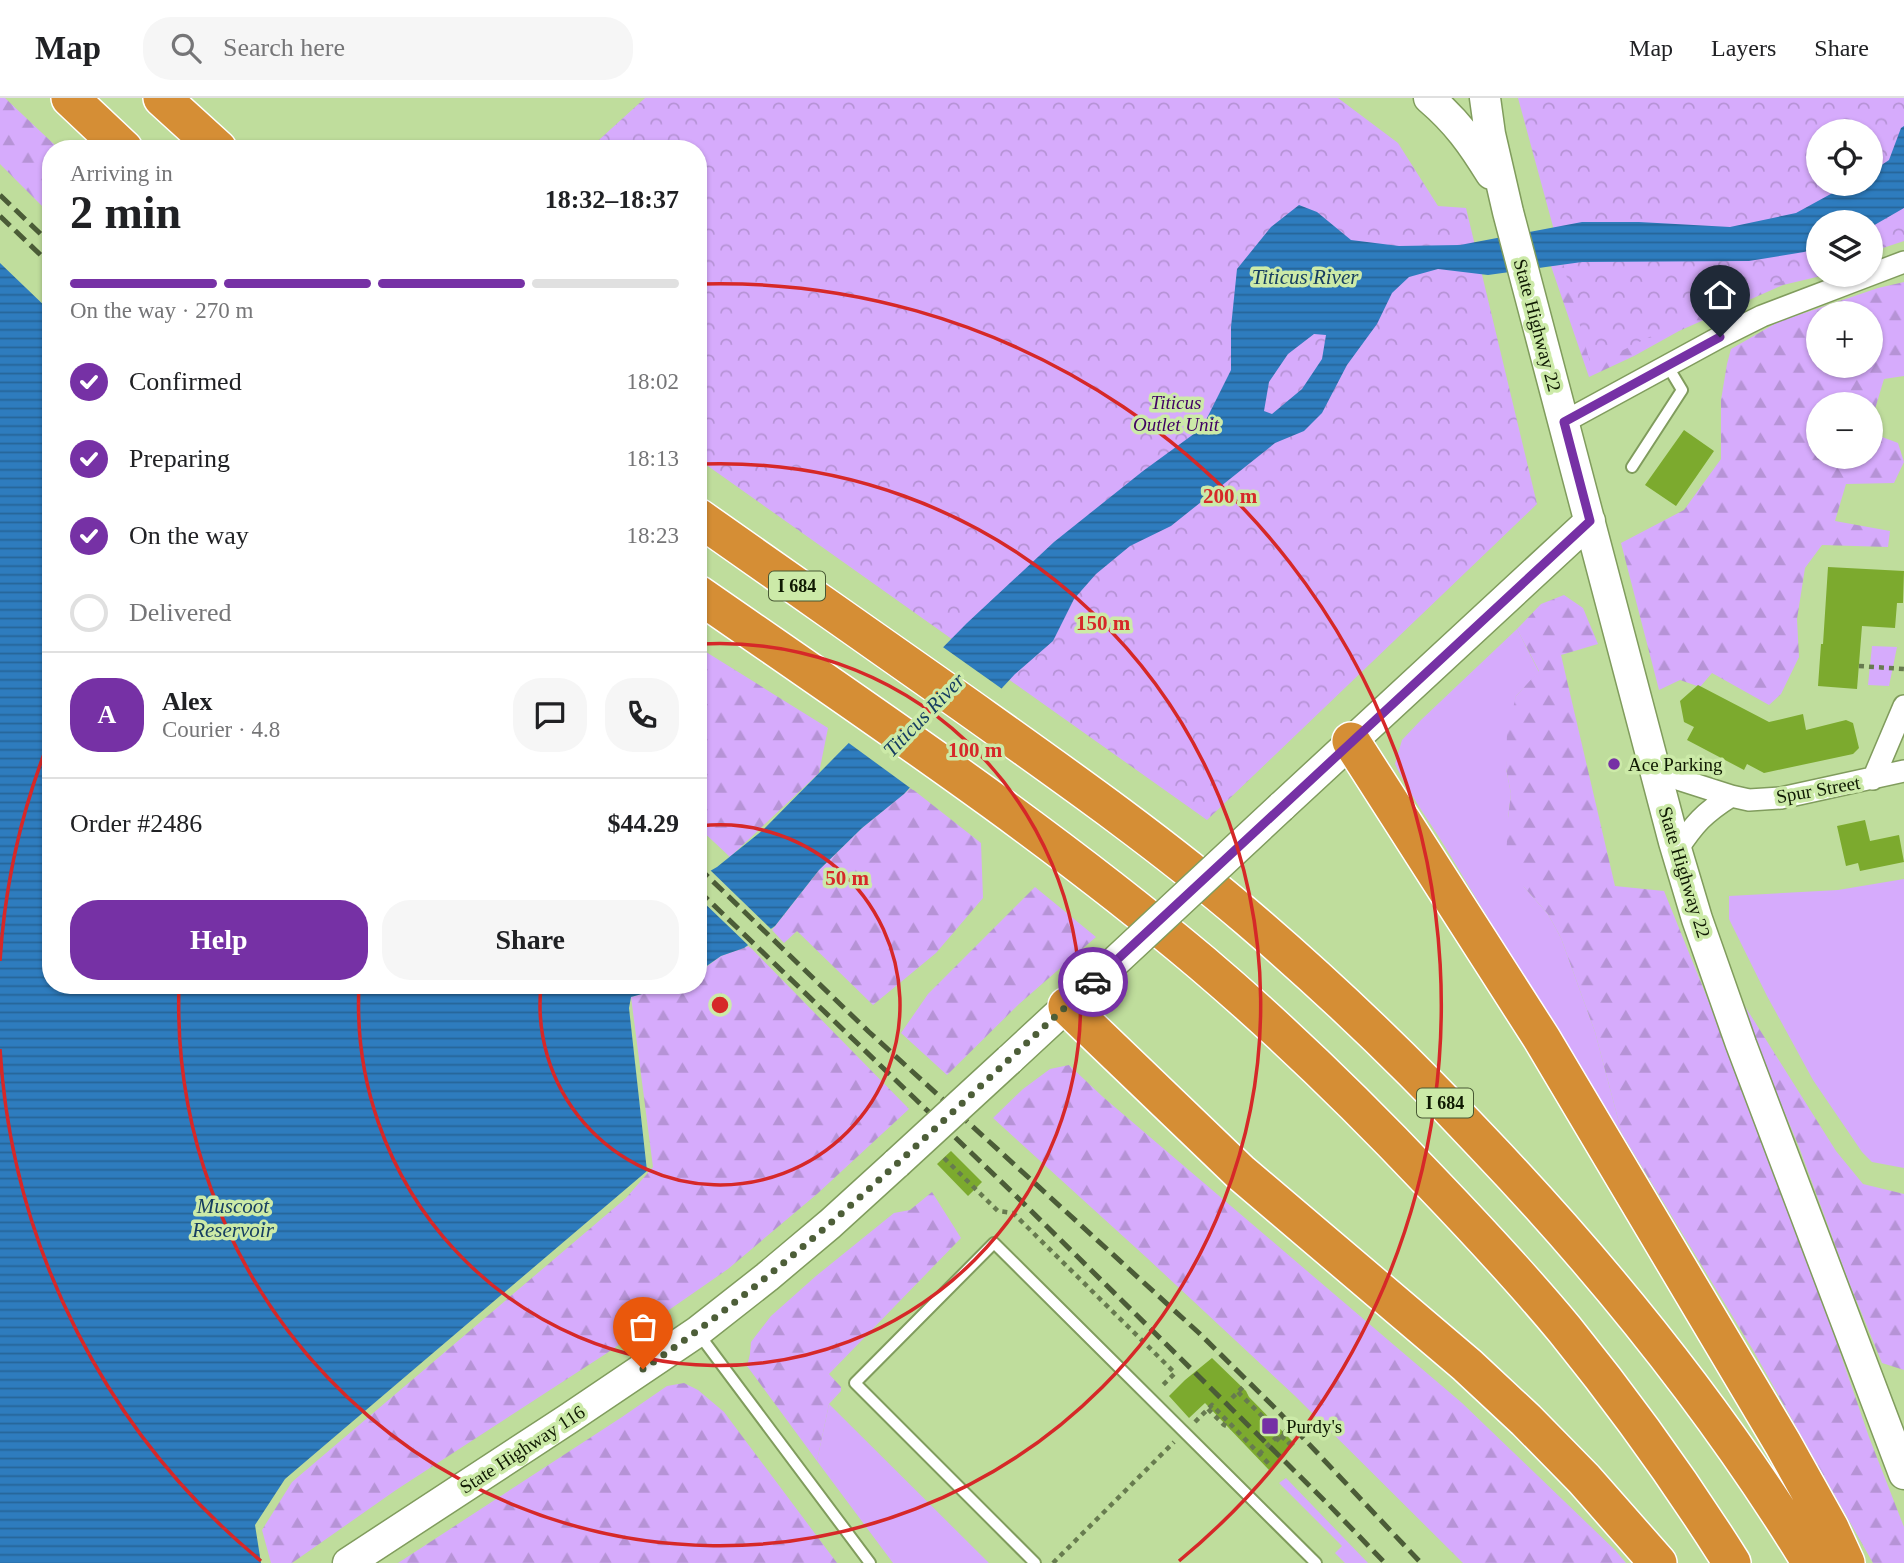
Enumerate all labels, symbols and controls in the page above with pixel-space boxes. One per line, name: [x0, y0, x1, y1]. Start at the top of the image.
search box: [143, 17, 633, 80]
icon: search: [167, 29, 205, 67]
text: Map: [35, 30, 101, 66]
text: Search here: [223, 33, 345, 62]
text: Map: [1629, 35, 1673, 61]
text: Layers: [1711, 35, 1776, 61]
text: Share: [1814, 35, 1869, 61]
map controls: [1806, 119, 1883, 469]
button: locate: [1806, 119, 1883, 196]
text: Arriving in: [70, 161, 173, 186]
text: 18:32–18:37: [545, 185, 679, 214]
text: 2 min: [70, 187, 181, 238]
button: layers: [1806, 210, 1883, 287]
street label: State Highway 22: [1510, 257, 1565, 394]
water label: Titicus River: [1252, 265, 1359, 289]
pin: [1690, 265, 1750, 337]
icon: home: [1701, 276, 1739, 314]
text: On the way · 270 m: [70, 298, 253, 323]
button: +: [1806, 301, 1883, 378]
icon: check: [70, 363, 108, 401]
text: Confirmed: [129, 367, 242, 396]
text: 18:02: [627, 369, 679, 394]
park label: Titicus Outlet Unit: [1133, 392, 1220, 435]
button: −: [1806, 392, 1883, 469]
icon: check: [70, 440, 108, 478]
text: Preparing: [129, 444, 230, 473]
text: 18:13: [627, 446, 679, 471]
text: 200 m: [1203, 484, 1258, 508]
icon: check: [70, 517, 108, 555]
text: On the way: [129, 521, 249, 550]
text: 18:23: [627, 523, 679, 548]
road number: I 684: [769, 572, 825, 600]
text: Delivered: [129, 598, 232, 627]
text: 150 m: [1076, 611, 1131, 635]
water label: Titicus River: [878, 668, 970, 762]
button: chat: [513, 678, 587, 752]
button: phone: [605, 678, 679, 752]
text: Alex: [162, 687, 213, 716]
text: A: [98, 700, 116, 729]
text: Courier · 4.8: [162, 717, 280, 742]
text: 100 m: [948, 738, 1003, 762]
place label: Ace Parking: [1628, 754, 1723, 775]
marker: Ace Parking: [1606, 756, 1622, 772]
street label: Spur Street: [1774, 772, 1862, 807]
street label: State Highway 22: [1655, 804, 1714, 940]
text: Order #2486: [70, 809, 202, 838]
text: $44.29: [608, 809, 679, 838]
text: 50 m: [825, 866, 869, 890]
button: Help: [70, 900, 368, 980]
button: Share: [382, 900, 679, 980]
courier: [1058, 947, 1128, 1017]
icon: car: [1074, 963, 1112, 1001]
centre of rings: [708, 993, 732, 1017]
road number: I 684: [1417, 1088, 1473, 1118]
water label: Muscoot Reservoir: [191, 1194, 275, 1242]
pin: [613, 1297, 673, 1369]
icon: bag: [624, 1308, 662, 1346]
street label: State Highway 116: [456, 1401, 589, 1498]
marker: Purdy's: [1260, 1416, 1280, 1436]
place label: Purdy's: [1286, 1416, 1342, 1437]

